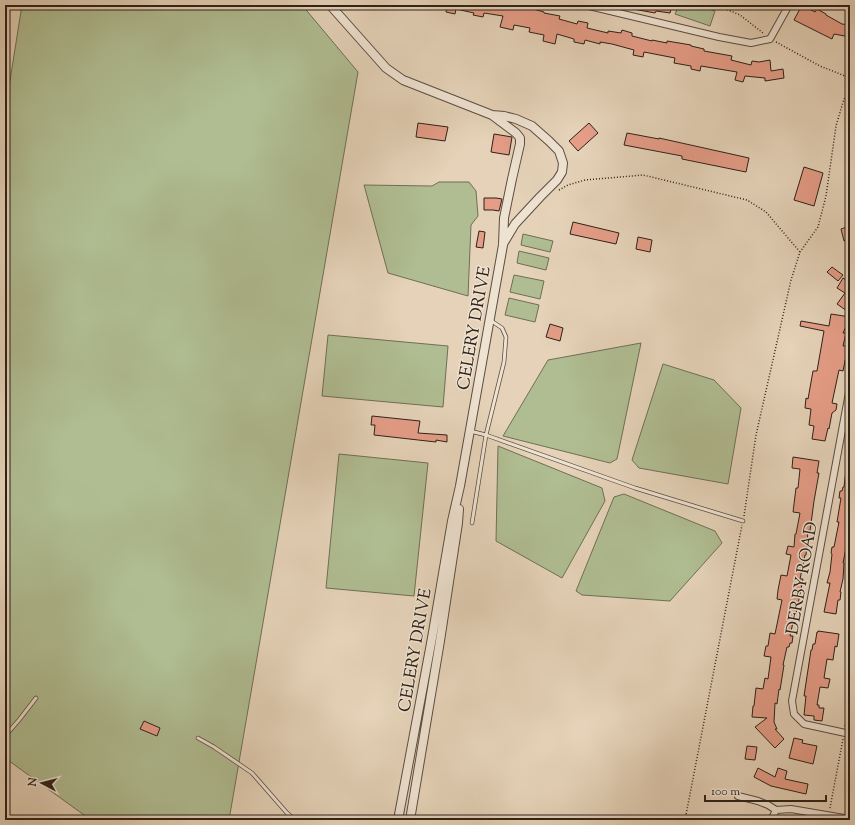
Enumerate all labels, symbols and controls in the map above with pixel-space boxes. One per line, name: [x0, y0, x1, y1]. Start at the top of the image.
street label: CELERY DRIVE: [452, 264, 498, 392]
street label: DERBY ROAD: [781, 520, 825, 637]
street label: CELERY DRIVE: [393, 586, 439, 714]
north arrow: [22, 763, 62, 803]
text: N: [24, 776, 42, 788]
scale bar: [705, 777, 826, 803]
text: 100 m: [711, 783, 740, 801]

